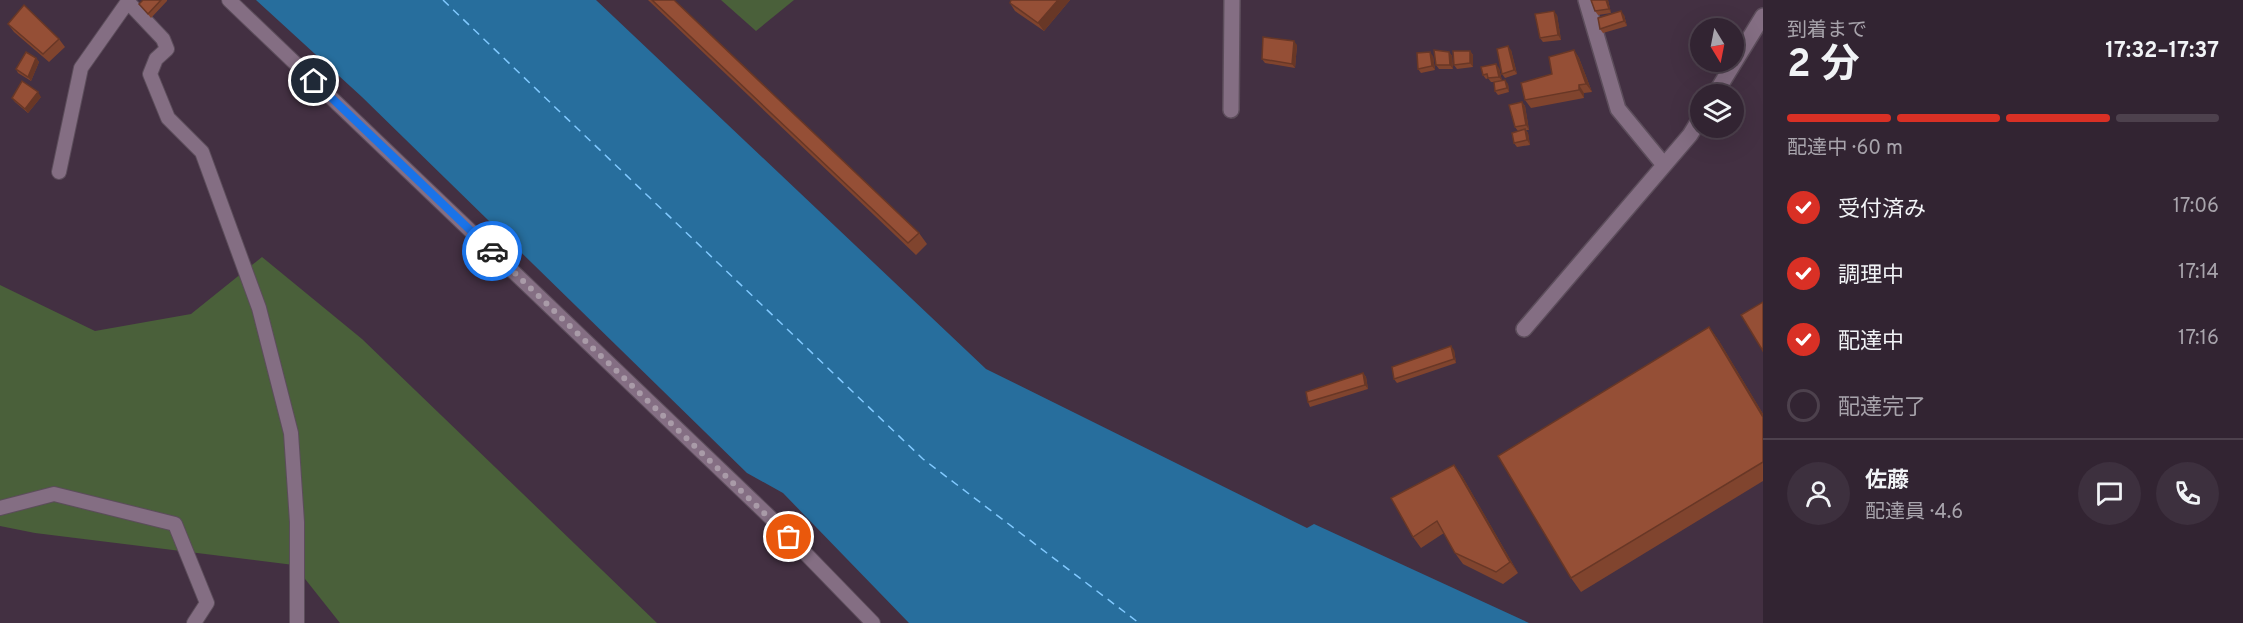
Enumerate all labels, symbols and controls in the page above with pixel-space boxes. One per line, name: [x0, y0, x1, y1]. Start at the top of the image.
north arrow: [1690, 18, 1744, 72]
map controls: [1690, 18, 1744, 138]
text: 到着まで: [1787, 18, 1867, 44]
text: 17:32–17:37: [2105, 38, 2219, 65]
text: 2 分: [1787, 42, 1860, 91]
pin: [288, 55, 339, 106]
icon: home: [297, 64, 330, 97]
button: layers: [1690, 84, 1744, 138]
text: 配達中 · 60 m: [1787, 136, 1903, 162]
icon: check: [1787, 191, 1820, 224]
text: 17:06: [2173, 194, 2219, 220]
text: 受付済み: [1838, 197, 1926, 224]
courier: [462, 221, 522, 281]
icon: car: [476, 235, 509, 268]
icon: check: [1787, 257, 1820, 290]
text: 17:14: [2178, 260, 2219, 286]
text: 調理中: [1838, 263, 1904, 290]
icon: check: [1787, 323, 1820, 356]
text: 17:16: [2178, 326, 2219, 352]
text: 配達中: [1838, 329, 1904, 356]
text: 配達完了: [1838, 395, 1926, 422]
button: person: [1787, 462, 1850, 525]
button: chat: [2078, 462, 2141, 525]
button: phone: [2156, 462, 2219, 525]
text: 佐藤: [1865, 468, 1909, 495]
text: 配達員 · 4.6: [1865, 500, 1963, 526]
pin: [763, 511, 814, 562]
icon: bag: [772, 520, 805, 553]

